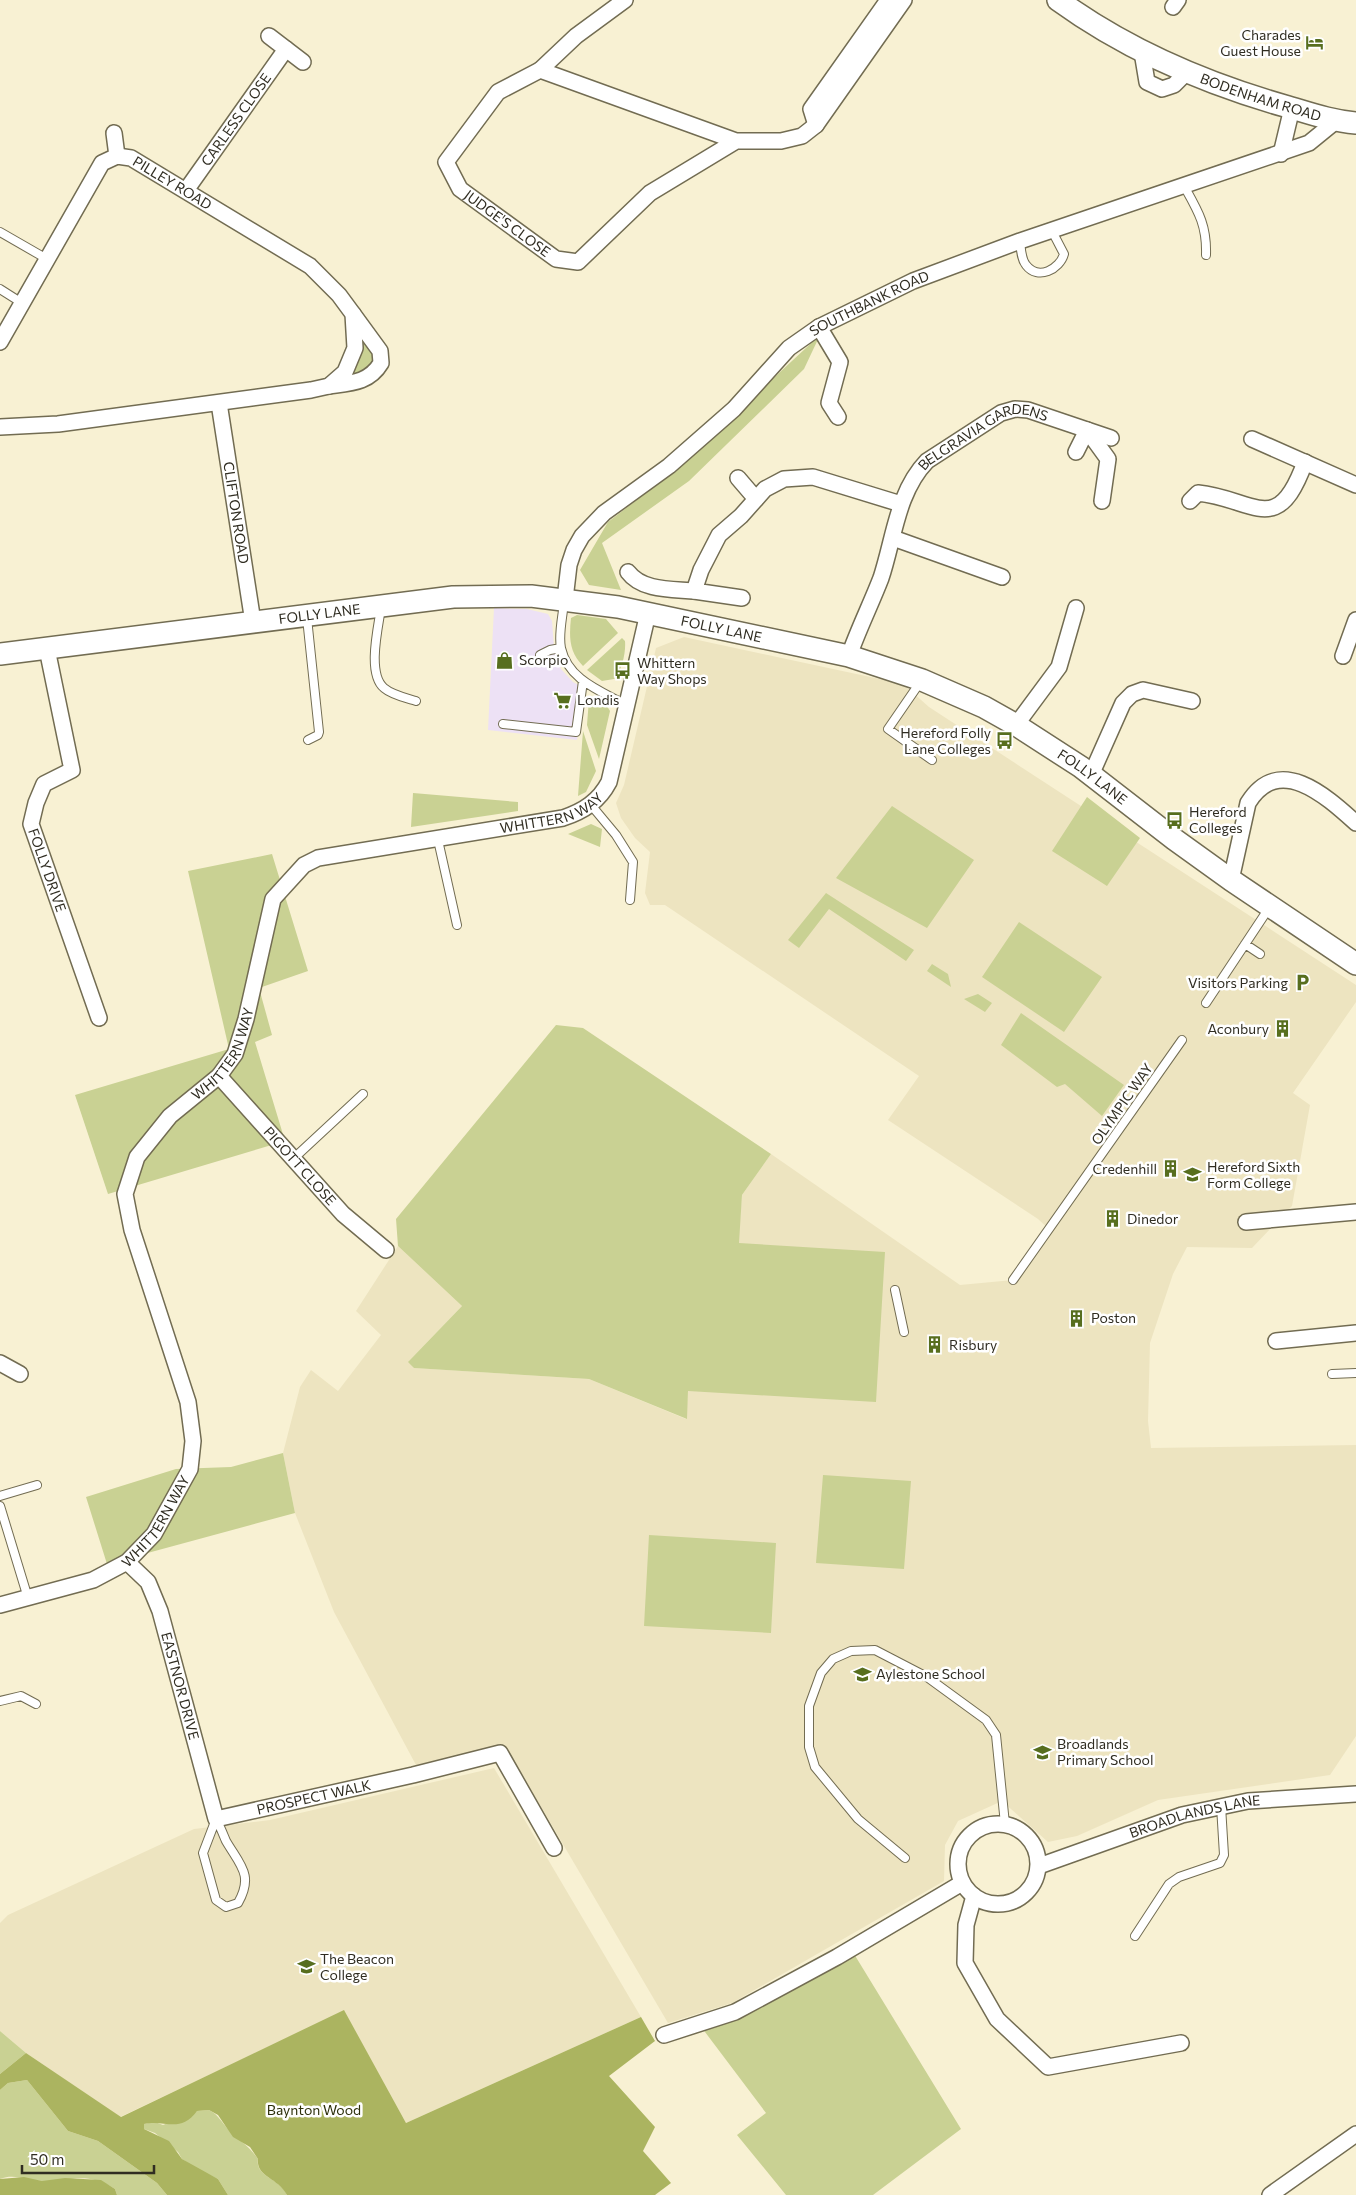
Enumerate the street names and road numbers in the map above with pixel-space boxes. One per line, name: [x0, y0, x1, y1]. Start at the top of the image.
street label: BODENHAM ROAD: [1198, 69, 1323, 124]
street label: CARLESS CLOSE: [197, 70, 274, 169]
street label: PILLEY ROAD: [130, 152, 215, 213]
street label: JUDGE'S CLOSE: [461, 186, 554, 260]
street label: SOUTHBANK ROAD: [806, 267, 931, 339]
street label: BELGRAVIA GARDENS: [914, 400, 1051, 473]
street label: CLIFTON ROAD: [220, 460, 253, 565]
street label: FOLLY LANE: [277, 600, 361, 627]
street label: FOLLY LANE: [679, 612, 764, 645]
street label: FOLLY LANE: [1055, 745, 1131, 808]
street label: WHITTERN WAY: [499, 789, 606, 836]
street label: FOLLY DRIVE: [25, 826, 70, 914]
street label: WHITTERN WAY: [188, 1006, 256, 1103]
street label: OLYMPIC WAY: [1087, 1060, 1156, 1148]
street label: PIGOTT CLOSE: [261, 1123, 340, 1209]
street label: WHITTERN WAY: [118, 1472, 193, 1570]
street label: EASTNOR DRIVE: [158, 1630, 203, 1741]
street label: PROSPECT WALK: [255, 1776, 372, 1818]
street label: BROADLANDS LANE: [1127, 1791, 1261, 1841]

